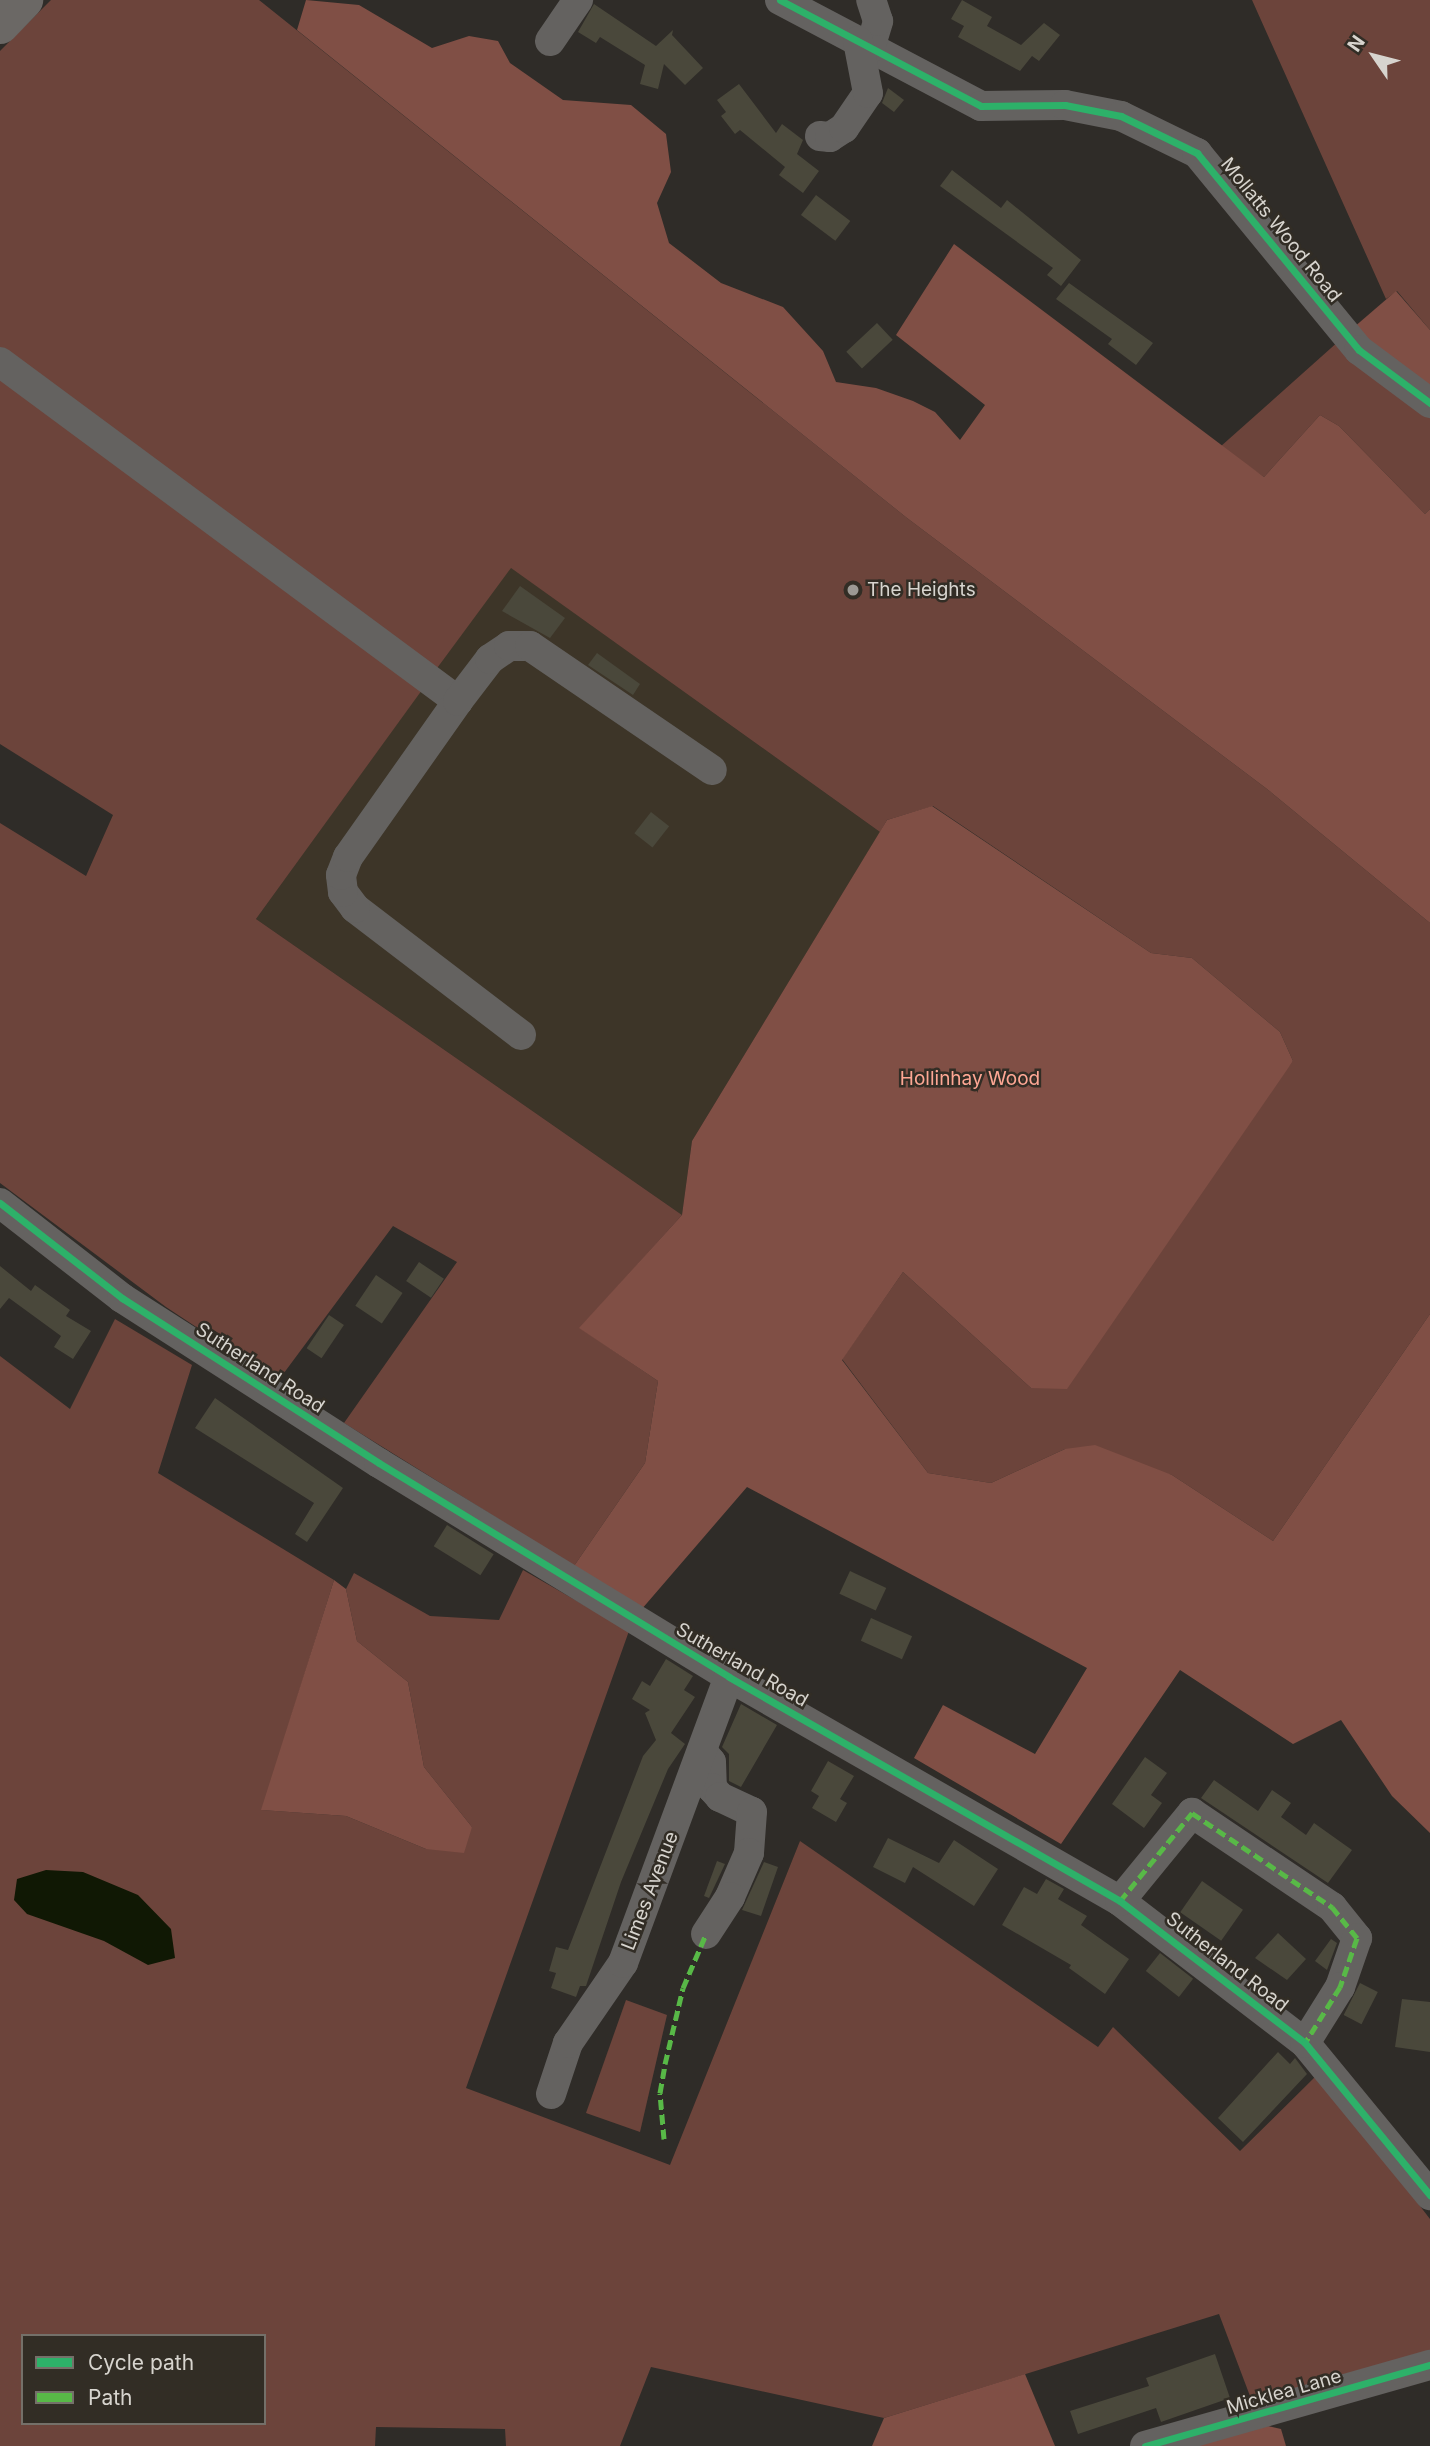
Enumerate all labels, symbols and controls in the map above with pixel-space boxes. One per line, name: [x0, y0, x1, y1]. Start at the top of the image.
north arrow: [1339, 21, 1409, 91]
text: N: [1343, 31, 1370, 56]
street label: Mollatts Wood Road: [1216, 153, 1346, 307]
place label: The Heights: [867, 579, 976, 601]
marker: The Heights: [845, 582, 861, 598]
park label: Hollinhay Wood: [900, 1068, 1040, 1090]
street label: Sutherland Road: [191, 1318, 329, 1418]
street label: Sutherland Road: [672, 1618, 812, 1712]
street label: Limes Avenue: [617, 1828, 683, 1954]
street label: Sutherland Road: [1161, 1907, 1293, 2017]
legend: [21, 2334, 266, 2425]
text: Cycle path: [88, 2350, 194, 2375]
street label: Micklea Lane: [1224, 2365, 1344, 2419]
text: Path: [88, 2385, 133, 2410]

